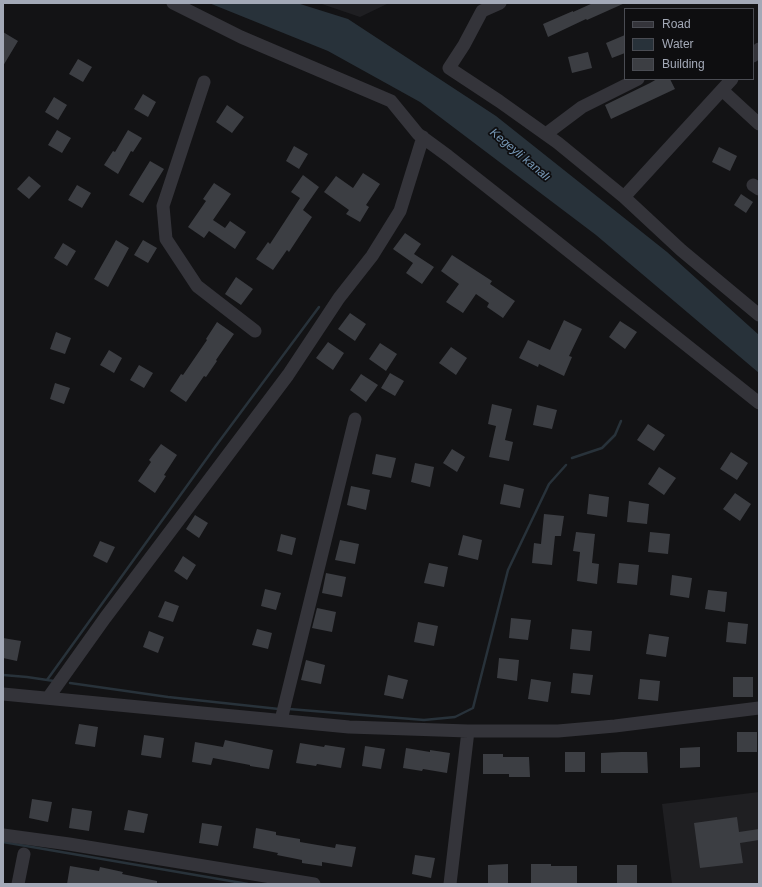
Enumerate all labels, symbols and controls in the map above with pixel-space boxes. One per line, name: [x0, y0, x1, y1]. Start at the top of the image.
legend: [624, 8, 754, 80]
text: Road: [662, 17, 691, 31]
text: Water: [662, 37, 694, 51]
text: Building: [662, 57, 705, 71]
water label: Kegeyli kanalı: [487, 125, 553, 185]

